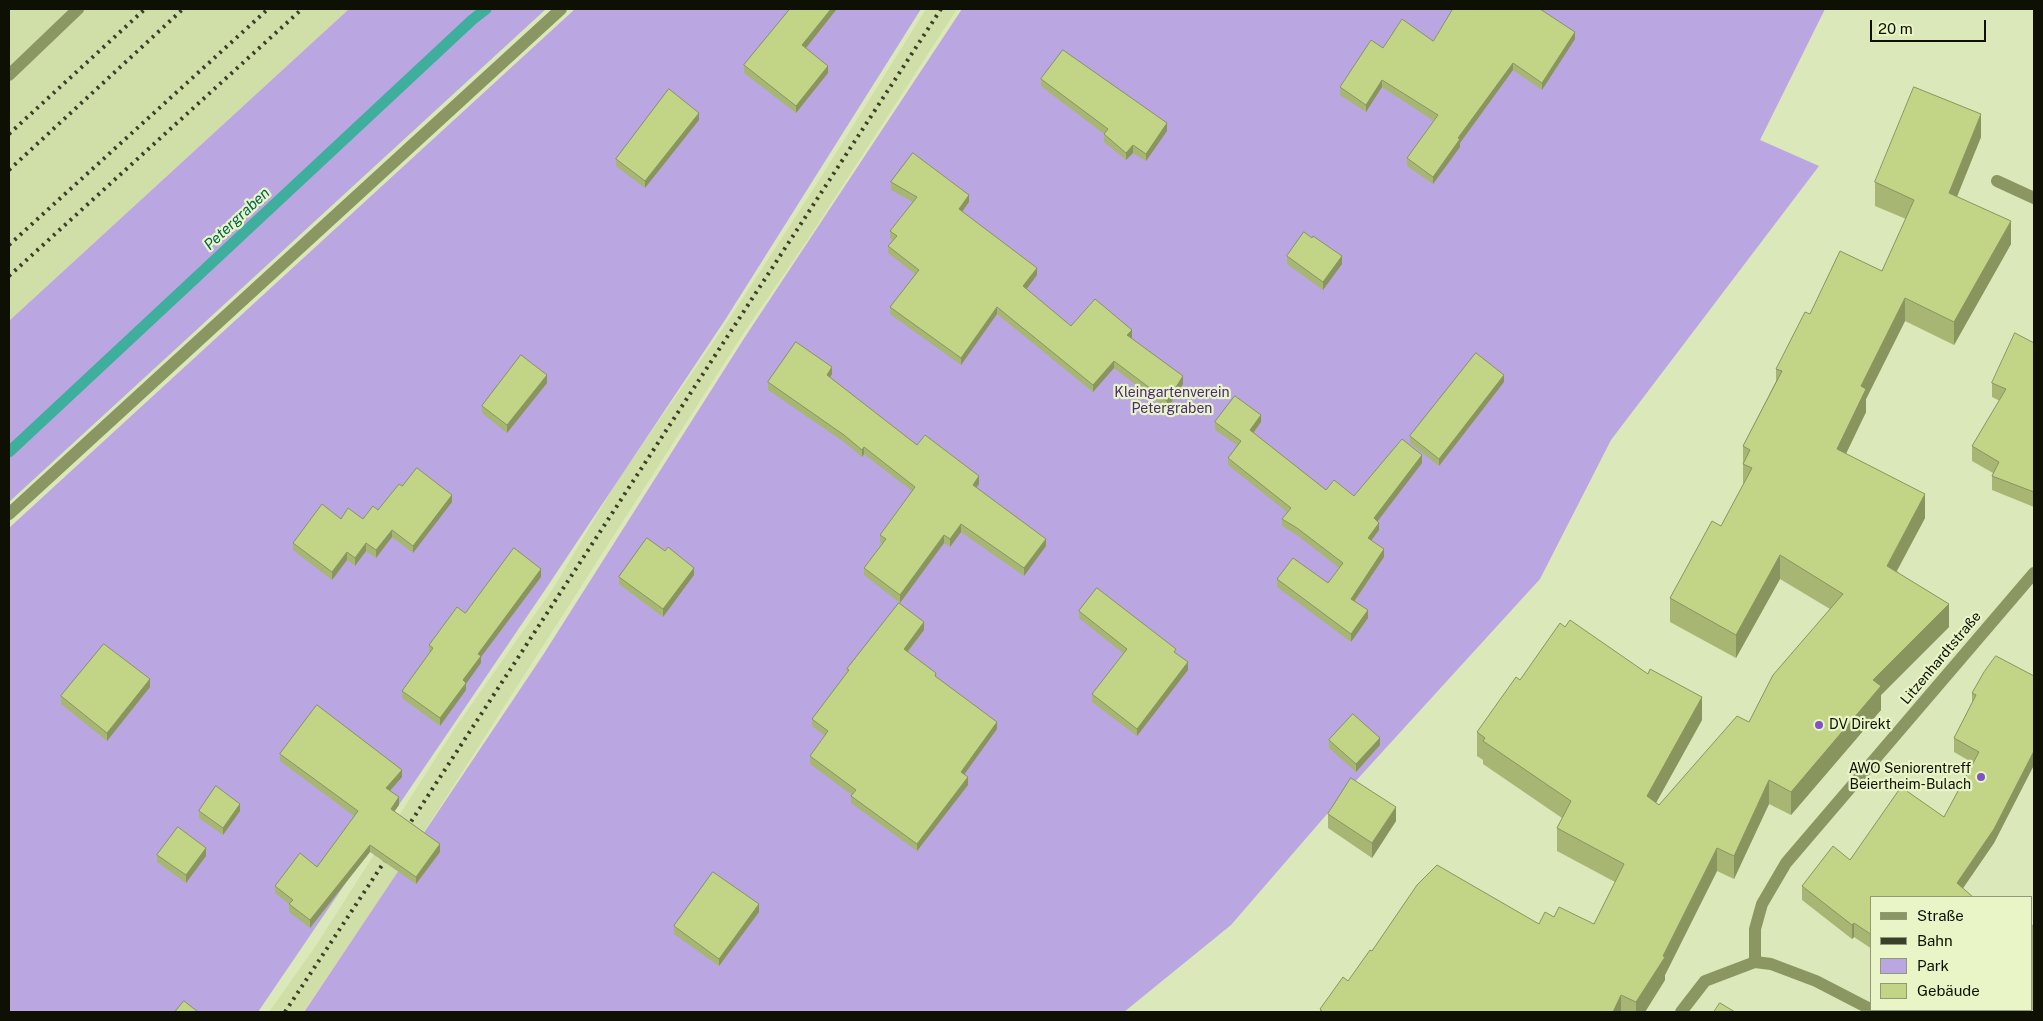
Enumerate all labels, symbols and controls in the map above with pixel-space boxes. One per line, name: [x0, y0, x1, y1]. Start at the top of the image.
scale bar: [1873, 10, 1989, 42]
text: 20 m: [1878, 20, 1913, 37]
water label: Petergraben: [200, 184, 274, 254]
park label: Kleingartenverein Petergraben: [1114, 385, 1230, 418]
street label: Litzenhardtstraße: [1897, 608, 1985, 708]
place label: DV Direkt: [1829, 717, 1891, 733]
marker: DV Direkt: [1813, 719, 1825, 731]
place label: AWO Seniorentreff Beiertheim-Bulach: [1849, 761, 1971, 794]
marker: AWO Seniorentreff Beiertheim-Bulach: [1975, 771, 1987, 783]
legend: [1870, 896, 2033, 1011]
text: Straße: [1917, 907, 1964, 924]
text: Bahn: [1917, 932, 1953, 949]
text: Park: [1917, 957, 1949, 974]
text: Gebäude: [1917, 982, 1980, 999]

